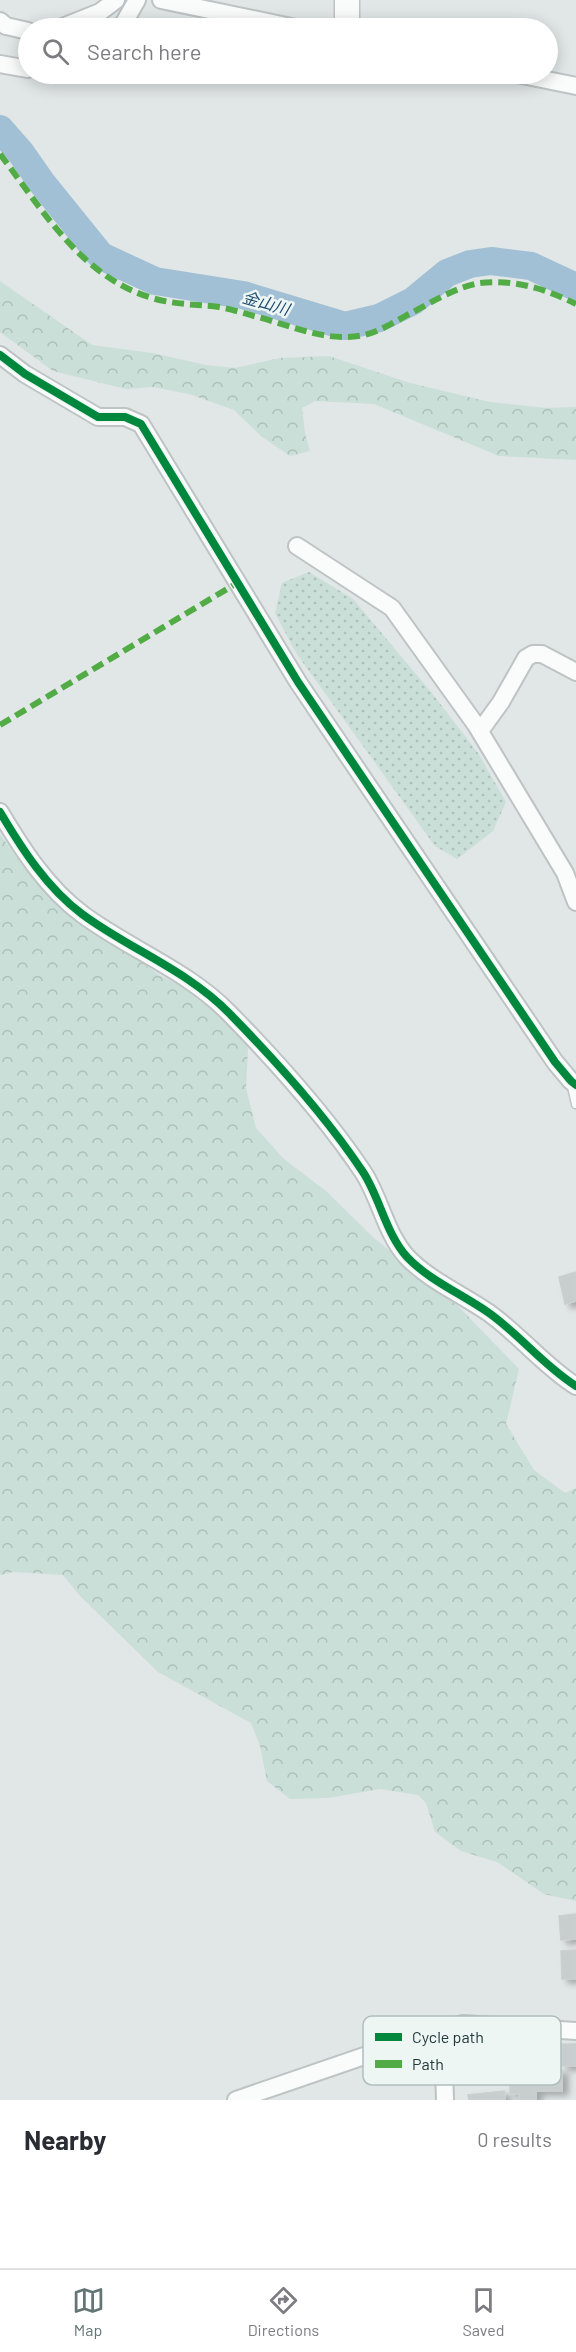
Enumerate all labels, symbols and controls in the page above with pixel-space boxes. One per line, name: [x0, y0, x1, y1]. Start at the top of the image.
search box: [18, 18, 558, 84]
icon: search: [39, 35, 72, 68]
text: Search here: [87, 38, 201, 64]
water label: 金山川: [240, 287, 294, 319]
legend: [363, 2016, 561, 2085]
text: Cycle path: [412, 2027, 484, 2046]
text: Path: [412, 2054, 444, 2073]
text: Nearby: [24, 2124, 106, 2155]
text: 0 results: [477, 2127, 552, 2151]
tab: Map: [72, 2284, 105, 2339]
tab: Directions: [248, 2284, 319, 2339]
tab: Saved: [462, 2284, 504, 2339]

